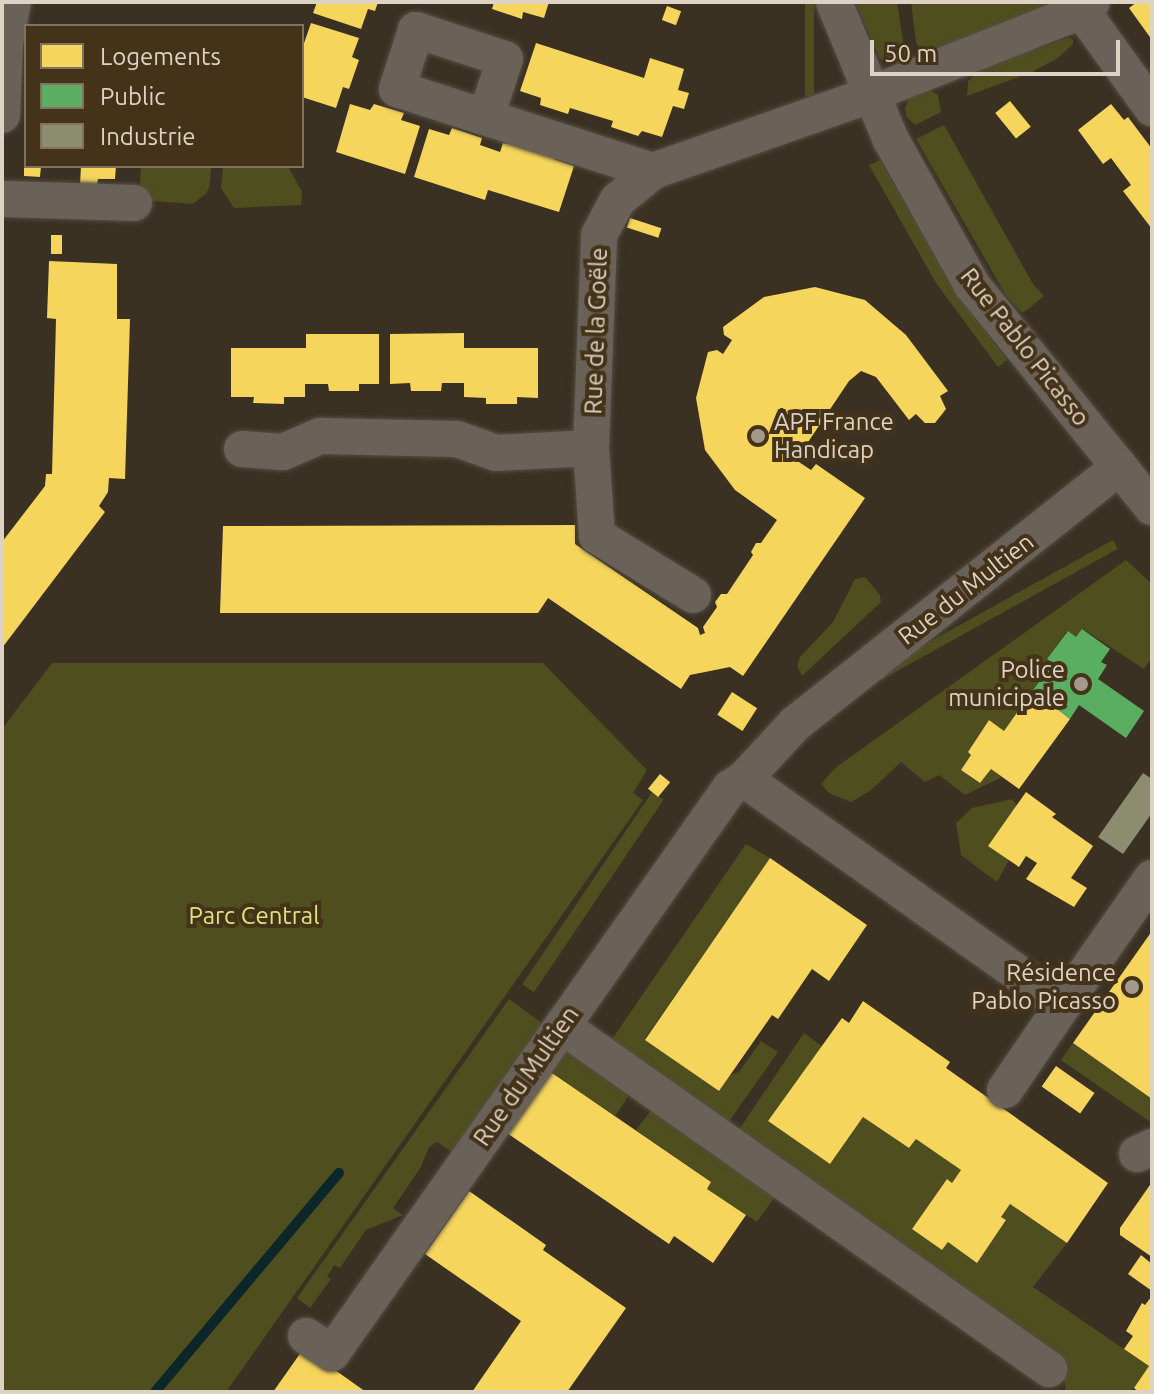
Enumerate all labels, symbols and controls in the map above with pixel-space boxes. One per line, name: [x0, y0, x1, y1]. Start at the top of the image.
legend: [24, 24, 304, 168]
scale bar: [874, 24, 1124, 74]
text: 50 m: [884, 40, 937, 67]
text: Logements: [100, 43, 221, 70]
text: Public: [100, 83, 165, 110]
text: Industrie: [100, 123, 196, 150]
street label: Rue de la Goële: [579, 247, 613, 415]
street label: Rue Pablo Picasso: [954, 262, 1096, 432]
place label: APF France Handicap: [774, 408, 894, 464]
marker: APF France Handicap: [749, 427, 767, 445]
street label: Rue du Multien: [893, 527, 1039, 651]
place label: Police municipale: [948, 656, 1065, 712]
marker: Police municipale: [1072, 675, 1090, 693]
park label: Parc Central: [189, 902, 319, 930]
place label: Résidence Pablo Picasso: [971, 959, 1116, 1015]
marker: Résidence Pablo Picasso: [1123, 978, 1141, 996]
street label: Rue du Multien: [467, 1001, 585, 1151]

